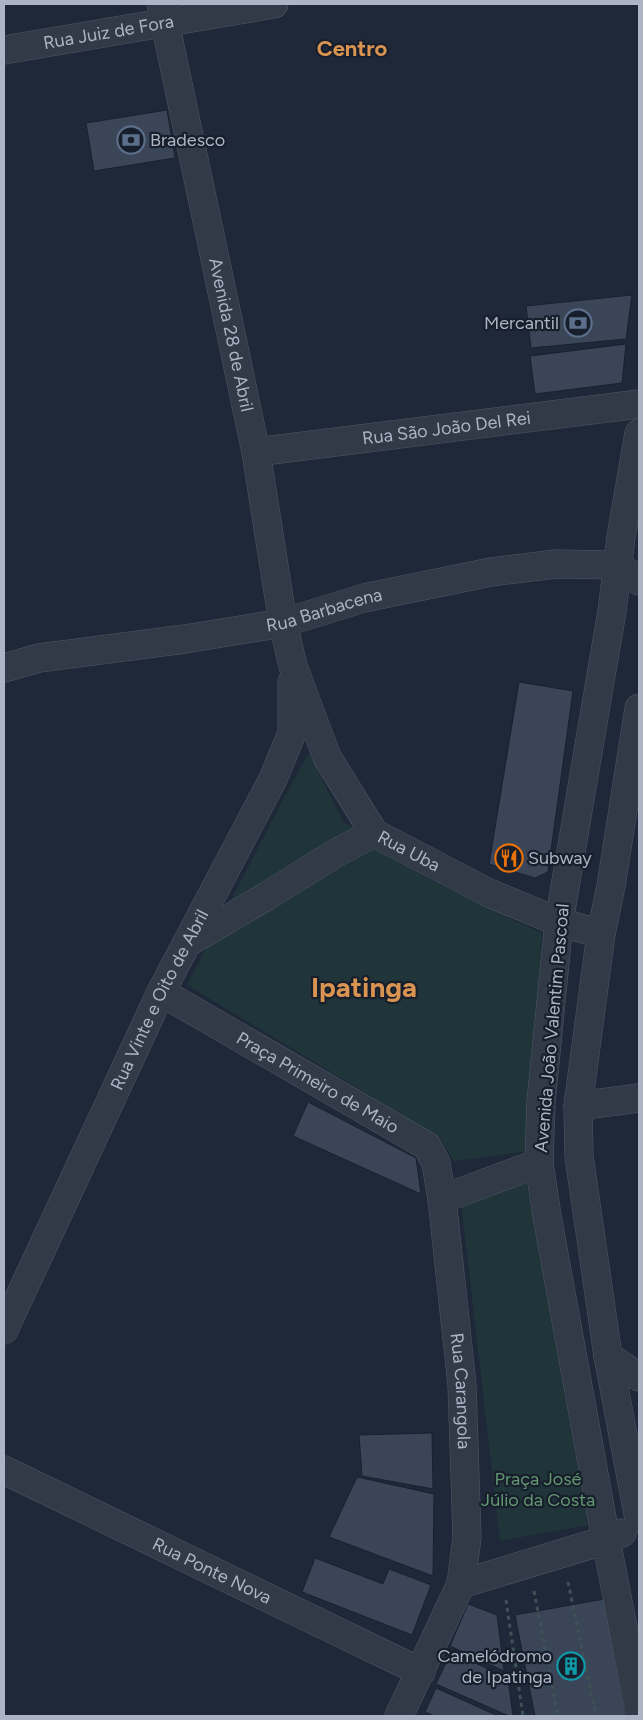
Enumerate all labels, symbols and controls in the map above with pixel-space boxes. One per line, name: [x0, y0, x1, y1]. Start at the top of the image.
street label: Rua Juiz de Fora: [42, 10, 175, 54]
district label: Centro: [317, 35, 388, 62]
bank icon: Bradesco: [116, 125, 146, 155]
place label: Bradesco: [150, 129, 225, 151]
street label: Avenida 28 de Abril: [204, 256, 258, 414]
bank icon: Mercantil: [563, 308, 593, 338]
place label: Mercantil: [484, 312, 559, 334]
street label: Rua São João Del Rei: [361, 407, 532, 450]
street label: Rua Barbacena: [265, 584, 384, 637]
street label: Rua Uba: [374, 826, 444, 877]
restaurant icon: Subway: [494, 843, 524, 873]
place label: Subway: [528, 847, 592, 869]
street label: Avenida João Valentim Pascoal: [530, 903, 574, 1153]
street label: Rua Vinte e Oito de Abril: [106, 906, 213, 1094]
district label: Ipatinga: [311, 970, 417, 1004]
street label: Praça Primeiro de Maio: [233, 1027, 403, 1138]
street label: Rua Carangola: [445, 1332, 475, 1449]
park label: Praça José Júlio da Costa: [481, 1468, 595, 1511]
street label: Rua Ponte Nova: [149, 1533, 275, 1609]
place label: Camelódromo de Ipatinga: [437, 1645, 552, 1688]
building icon: Camelódromo de Ipatinga: [556, 1651, 586, 1681]

